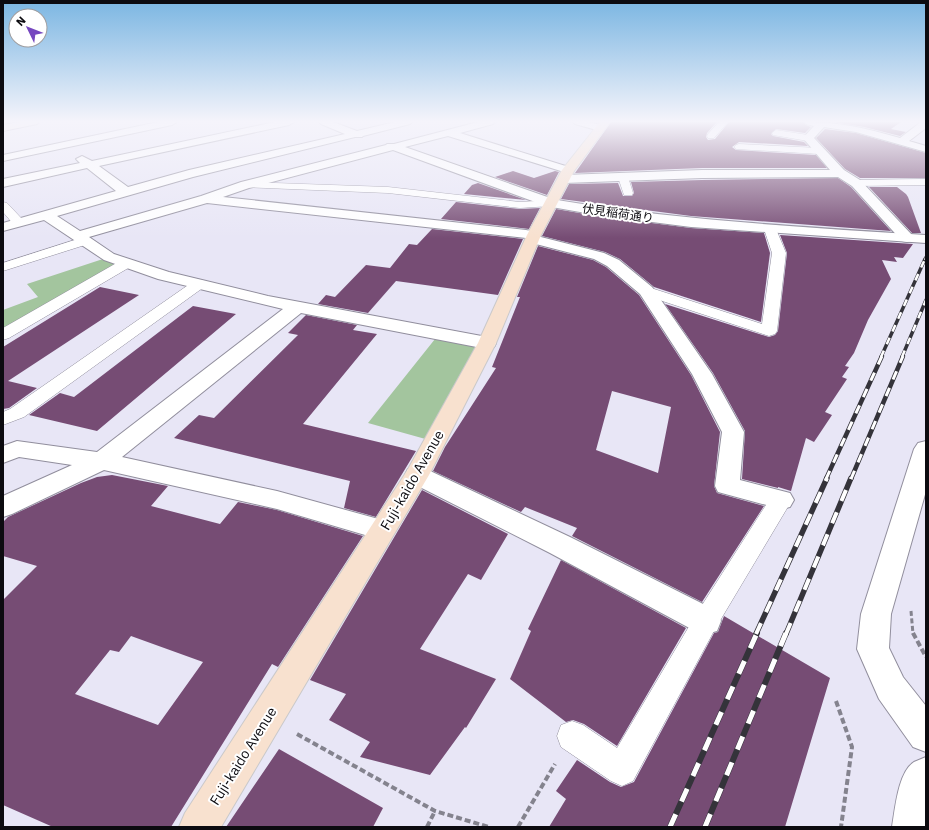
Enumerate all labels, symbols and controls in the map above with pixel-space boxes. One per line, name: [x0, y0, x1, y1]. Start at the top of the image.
north arrow: [8, 8, 48, 48]
text: N: [13, 13, 29, 29]
street label: 伏見稲荷通り: [581, 201, 655, 225]
street label: Fuji-kaido Avenue: [376, 427, 448, 533]
street label: Fuji-kaido Avenue: [206, 703, 281, 808]

